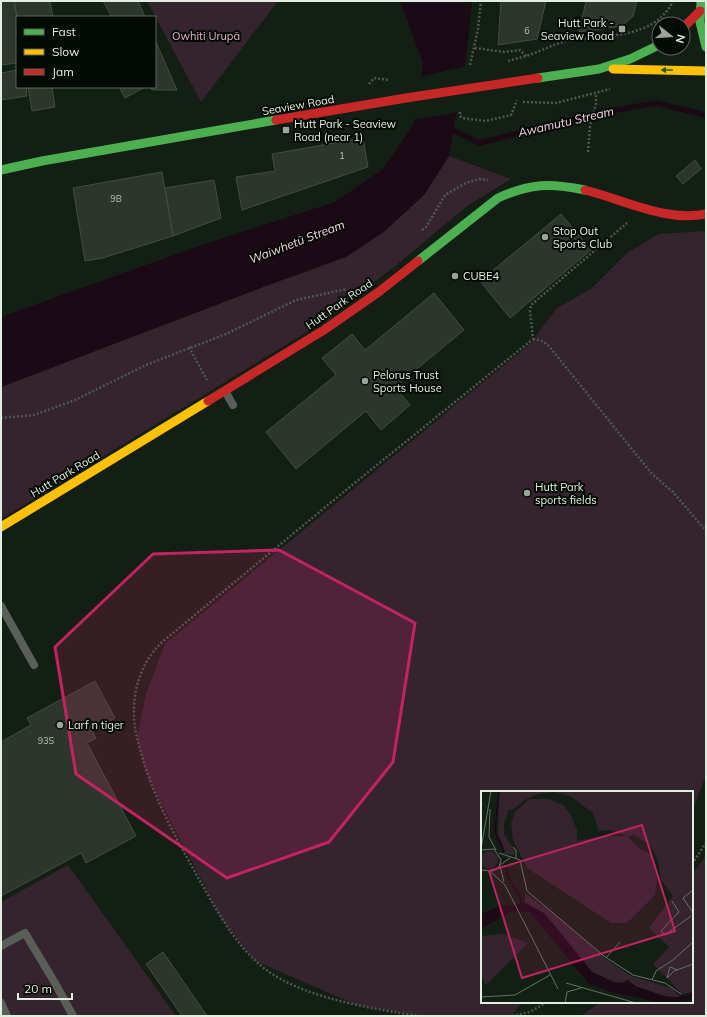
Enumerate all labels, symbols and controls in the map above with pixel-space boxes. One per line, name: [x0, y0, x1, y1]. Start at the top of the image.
legend: [16, 16, 156, 88]
place label: Hutt Park - Seaview Road: [541, 16, 614, 43]
north arrow: [651, 16, 691, 56]
text: Fast: [52, 24, 76, 39]
marker: Hutt Park - Seaview Road: [617, 24, 627, 34]
house number: 6: [524, 25, 530, 36]
park label: Owhiti Urupā: [172, 29, 240, 43]
text: N: [673, 33, 688, 45]
text: Slow: [52, 44, 80, 59]
text: Jam: [52, 64, 74, 79]
one-way arrow: [660, 67, 673, 73]
street label: Seaview Road: [261, 92, 335, 118]
water label: Awamutu Stream: [516, 103, 615, 140]
place label: Hutt Park - Seaview Road (near 1): [294, 117, 397, 144]
marker: Hutt Park - Seaview Road (near 1): [281, 125, 291, 135]
house number: 1: [339, 150, 345, 161]
house number: 9B: [110, 193, 122, 204]
water label: Waiwhetū Stream: [247, 216, 347, 267]
place label: Stop Out Sports Club: [553, 224, 613, 251]
marker: Stop Out Sports Club: [540, 232, 550, 242]
place label: CUBE4: [463, 269, 500, 283]
marker: CUBE4: [450, 271, 460, 281]
street label: Hutt Park Road: [303, 276, 375, 332]
place label: Pelorus Trust Sports House: [373, 368, 442, 395]
marker: Pelorus Trust Sports House: [360, 376, 370, 386]
street label: Hutt Park Road: [28, 448, 102, 500]
place label: Hutt Park sports fields: [535, 480, 597, 507]
marker: Hutt Park sports fields: [522, 488, 532, 498]
place label: Larf n tiger: [68, 718, 124, 732]
marker: Larf n tiger: [55, 720, 65, 730]
house number: 93S: [38, 735, 55, 746]
inset map: [481, 791, 693, 1003]
scale bar: [18, 975, 72, 1001]
text: 20 m: [24, 981, 52, 996]

